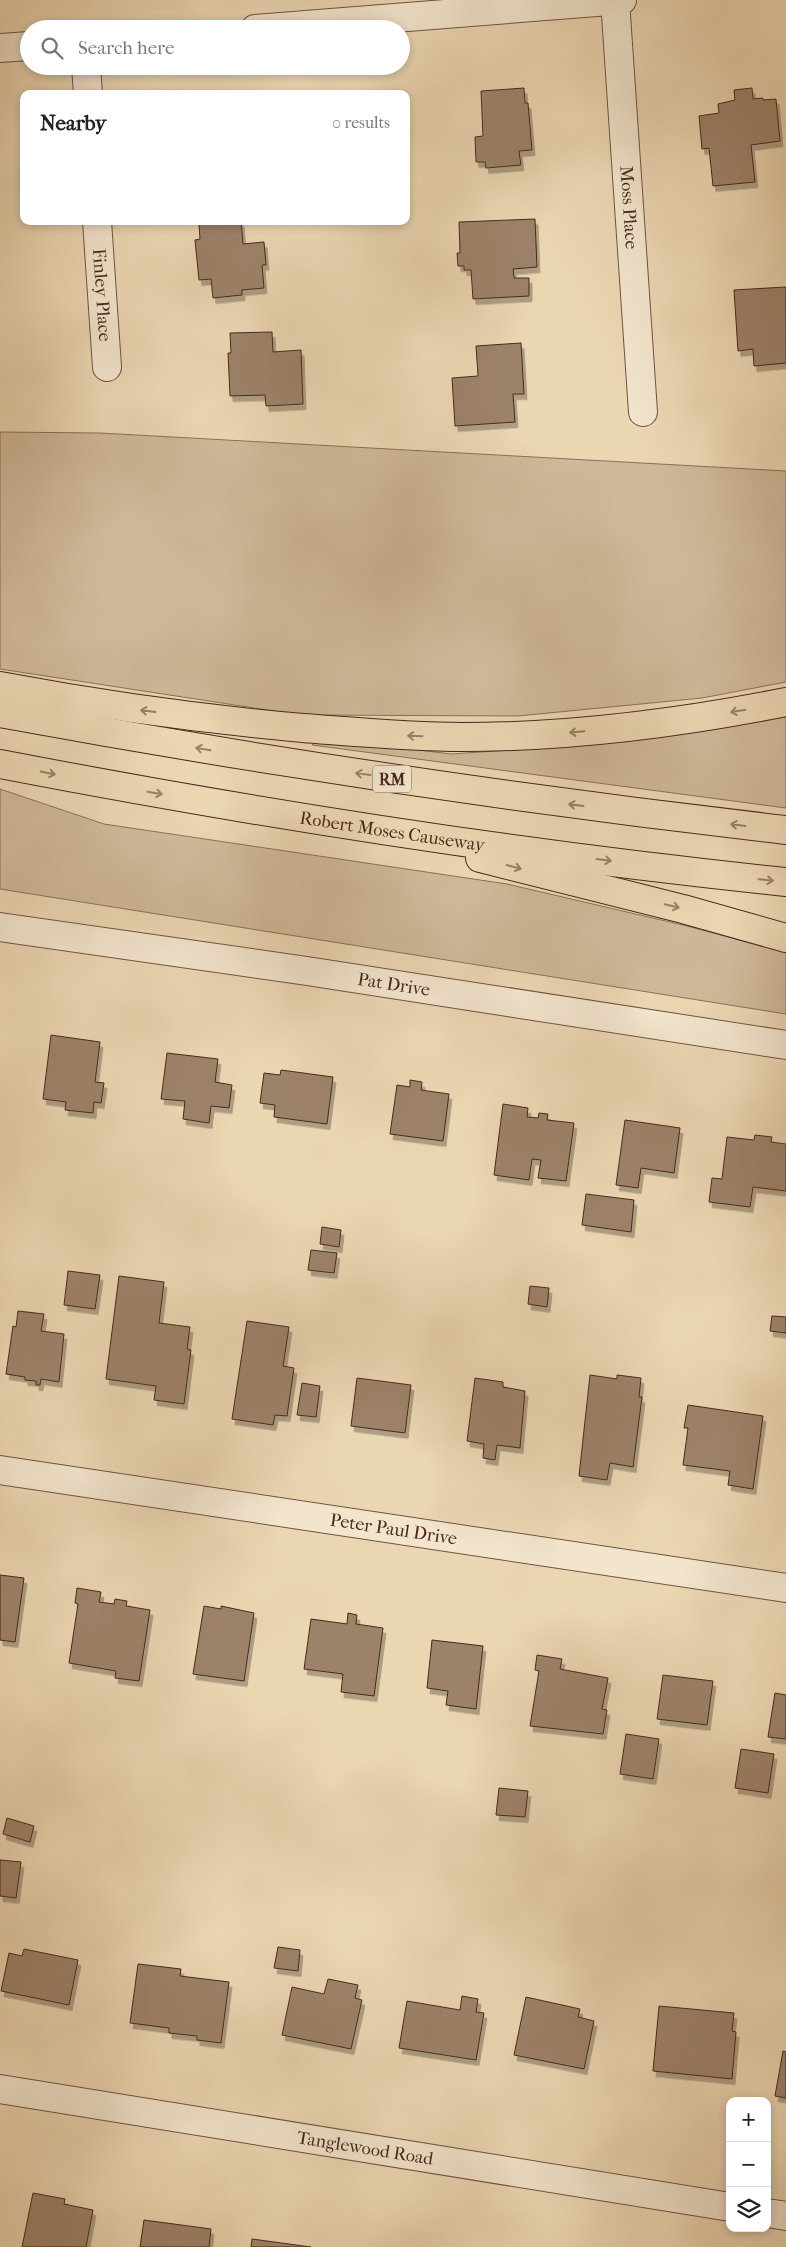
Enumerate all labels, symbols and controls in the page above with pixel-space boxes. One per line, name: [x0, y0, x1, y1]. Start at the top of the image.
search box: [20, 20, 410, 75]
icon: search: [38, 34, 66, 62]
text: Search here: [78, 37, 174, 59]
text: Nearby: [40, 111, 106, 135]
text: 0 results: [332, 113, 390, 132]
street label: Moss Place: [615, 165, 642, 250]
street label: Finley Place: [88, 248, 115, 342]
one-way arrow: [141, 706, 157, 716]
one-way arrow: [730, 706, 746, 716]
one-way arrow: [569, 727, 585, 737]
one-way arrow: [407, 731, 423, 740]
one-way arrow: [195, 743, 211, 753]
road number: RM: [373, 766, 411, 792]
one-way arrow: [39, 769, 55, 779]
one-way arrow: [356, 769, 372, 779]
one-way arrow: [147, 789, 163, 799]
one-way arrow: [569, 800, 585, 810]
street label: Robert Moses Causeway: [298, 807, 487, 856]
one-way arrow: [730, 820, 746, 830]
one-way arrow: [596, 855, 612, 865]
one-way arrow: [506, 863, 522, 872]
one-way arrow: [757, 875, 773, 884]
one-way arrow: [663, 902, 679, 911]
street label: Pat Drive: [356, 969, 432, 1001]
street label: Peter Paul Drive: [329, 1510, 459, 1550]
map controls: [726, 2097, 771, 2232]
button: +: [726, 2097, 771, 2142]
street label: Tanglewood Road: [296, 2127, 435, 2170]
button: −: [726, 2142, 771, 2187]
button: layers: [726, 2187, 771, 2232]

